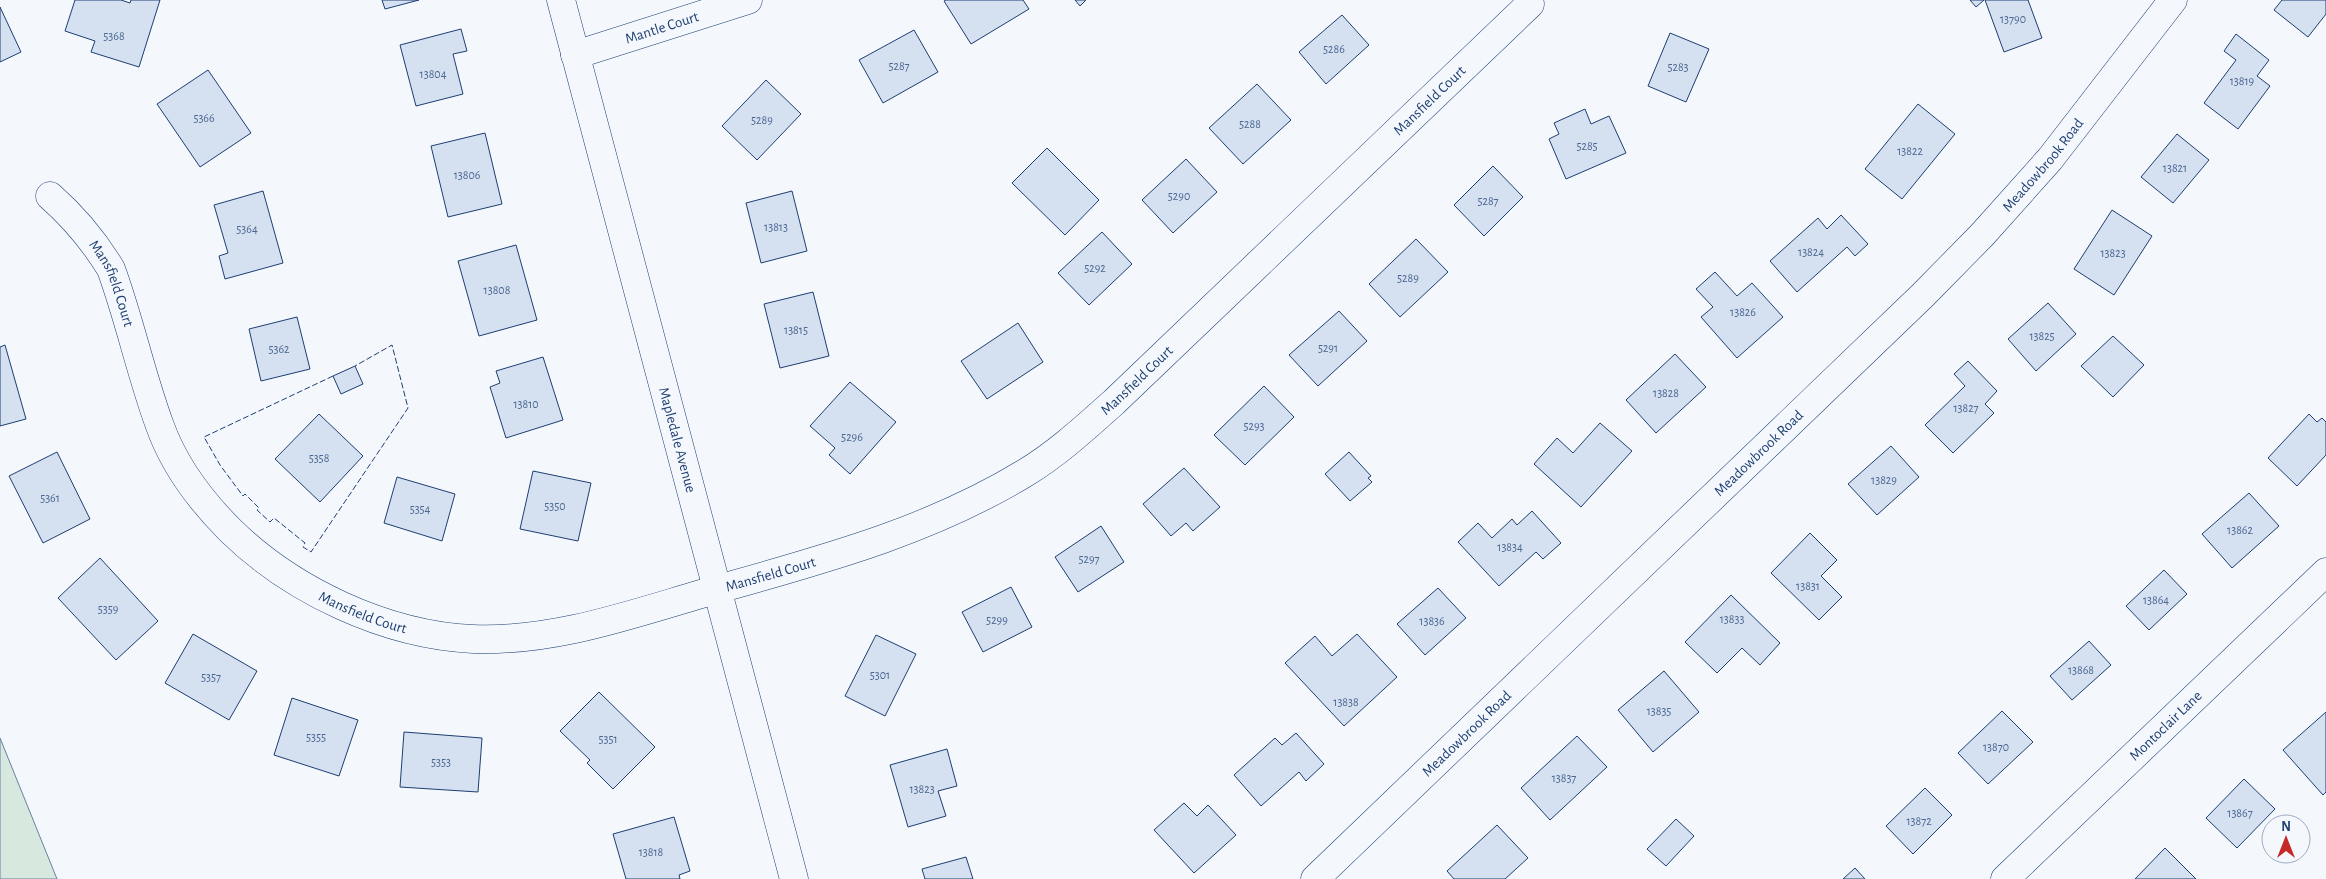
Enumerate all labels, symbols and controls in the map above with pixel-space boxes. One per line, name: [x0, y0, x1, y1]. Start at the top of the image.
street label: Mantle Court: [623, 9, 700, 46]
house number: 13790: [2000, 13, 2026, 25]
house number: 5368: [103, 30, 125, 42]
house number: 5286: [1323, 43, 1345, 55]
house number: 5287: [888, 60, 910, 72]
house number: 5283: [1667, 61, 1689, 73]
street label: Mansfield Court: [1390, 63, 1468, 138]
house number: 13804: [420, 68, 447, 80]
house number: 13819: [2230, 75, 2255, 87]
house number: 5366: [193, 112, 215, 124]
house number: 5289: [751, 114, 773, 126]
street label: Meadowbrook Road: [1999, 115, 2086, 214]
house number: 5288: [1239, 118, 1261, 130]
house number: 5285: [1576, 140, 1598, 152]
house number: 13822: [1897, 145, 1923, 157]
house number: 13821: [2163, 162, 2187, 174]
house number: 13806: [454, 169, 481, 181]
house number: 5290: [1168, 190, 1190, 202]
house number: 5287: [1477, 195, 1499, 207]
house number: 13813: [764, 221, 788, 233]
house number: 5364: [236, 223, 258, 235]
street label: Mansfield Court: [86, 237, 137, 328]
house number: 13824: [1798, 246, 1824, 258]
house number: 13823: [2100, 247, 2126, 259]
house number: 5292: [1084, 262, 1106, 274]
house number: 5289: [1397, 272, 1419, 284]
house number: 13808: [484, 284, 511, 296]
house number: 13826: [1730, 306, 1756, 318]
house number: 13815: [784, 324, 808, 336]
house number: 13825: [2029, 330, 2055, 342]
house number: 5291: [1318, 342, 1338, 354]
house number: 5362: [268, 343, 290, 355]
street label: Mansfield Court: [1098, 343, 1176, 418]
street label: Mapledale Avenue: [656, 385, 699, 494]
house number: 13828: [1653, 387, 1679, 399]
house number: 13810: [513, 398, 539, 410]
house number: 13827: [1953, 402, 1979, 414]
street label: Meadowbrook Road: [1711, 407, 1806, 499]
house number: 5293: [1243, 420, 1265, 432]
house number: 5296: [841, 431, 863, 443]
house number: 5358: [309, 452, 330, 464]
house number: 13829: [1871, 474, 1897, 486]
house number: 5361: [40, 492, 60, 504]
house number: 5350: [544, 500, 566, 512]
house number: 5354: [410, 503, 431, 515]
house number: 13862: [2227, 524, 2253, 536]
house number: 13834: [1497, 541, 1523, 553]
house number: 5297: [1078, 553, 1100, 565]
street label: Mansfield Court: [724, 554, 818, 594]
house number: 13831: [1796, 580, 1820, 592]
street label: Mansfield Court: [316, 588, 408, 636]
house number: 13864: [2143, 594, 2169, 606]
house number: 5359: [98, 603, 119, 615]
house number: 13833: [1720, 613, 1744, 625]
house number: 5299: [986, 614, 1008, 626]
house number: 13836: [1419, 615, 1445, 627]
house number: 13868: [2068, 664, 2094, 676]
house number: 5301: [870, 669, 890, 681]
house number: 5357: [201, 671, 221, 683]
street label: Meadowbrook Road: [1419, 688, 1514, 779]
street label: Montoclair Lane: [2126, 688, 2204, 763]
house number: 13838: [1333, 696, 1359, 708]
house number: 13835: [1647, 705, 1671, 717]
house number: 5355: [306, 731, 326, 743]
house number: 5351: [598, 733, 618, 745]
house number: 13870: [1983, 741, 2009, 753]
house number: 5353: [431, 756, 451, 768]
house number: 13837: [1552, 772, 1576, 784]
house number: 13823: [909, 783, 935, 795]
house number: 13867: [2227, 807, 2253, 819]
north arrow: [2261, 814, 2311, 864]
house number: 13872: [1906, 815, 1932, 827]
text: N: [2281, 820, 2291, 834]
house number: 13818: [639, 846, 664, 858]

